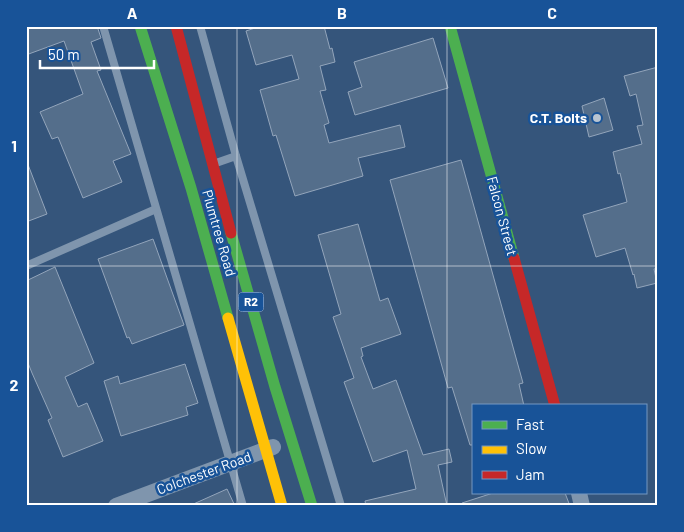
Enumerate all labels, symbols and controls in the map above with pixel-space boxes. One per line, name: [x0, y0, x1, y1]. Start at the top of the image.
text: A: [127, 3, 138, 22]
text: B: [337, 3, 347, 22]
text: C: [547, 3, 557, 22]
scale bar: [40, 38, 154, 70]
text: 50 m: [48, 45, 80, 63]
place label: C.T. Bolts: [530, 109, 587, 126]
marker: C.T. Bolts: [591, 112, 603, 124]
text: 1: [11, 136, 17, 155]
street label: Falcon Street: [484, 174, 521, 257]
street label: Plumtree Road: [199, 188, 240, 278]
road number: R2: [238, 292, 264, 312]
text: 2: [10, 375, 19, 394]
legend: [472, 404, 646, 494]
text: Fast: [516, 415, 544, 433]
text: Slow: [516, 439, 547, 457]
street label: Colchester Road: [154, 448, 253, 498]
text: Jam: [516, 465, 545, 483]

